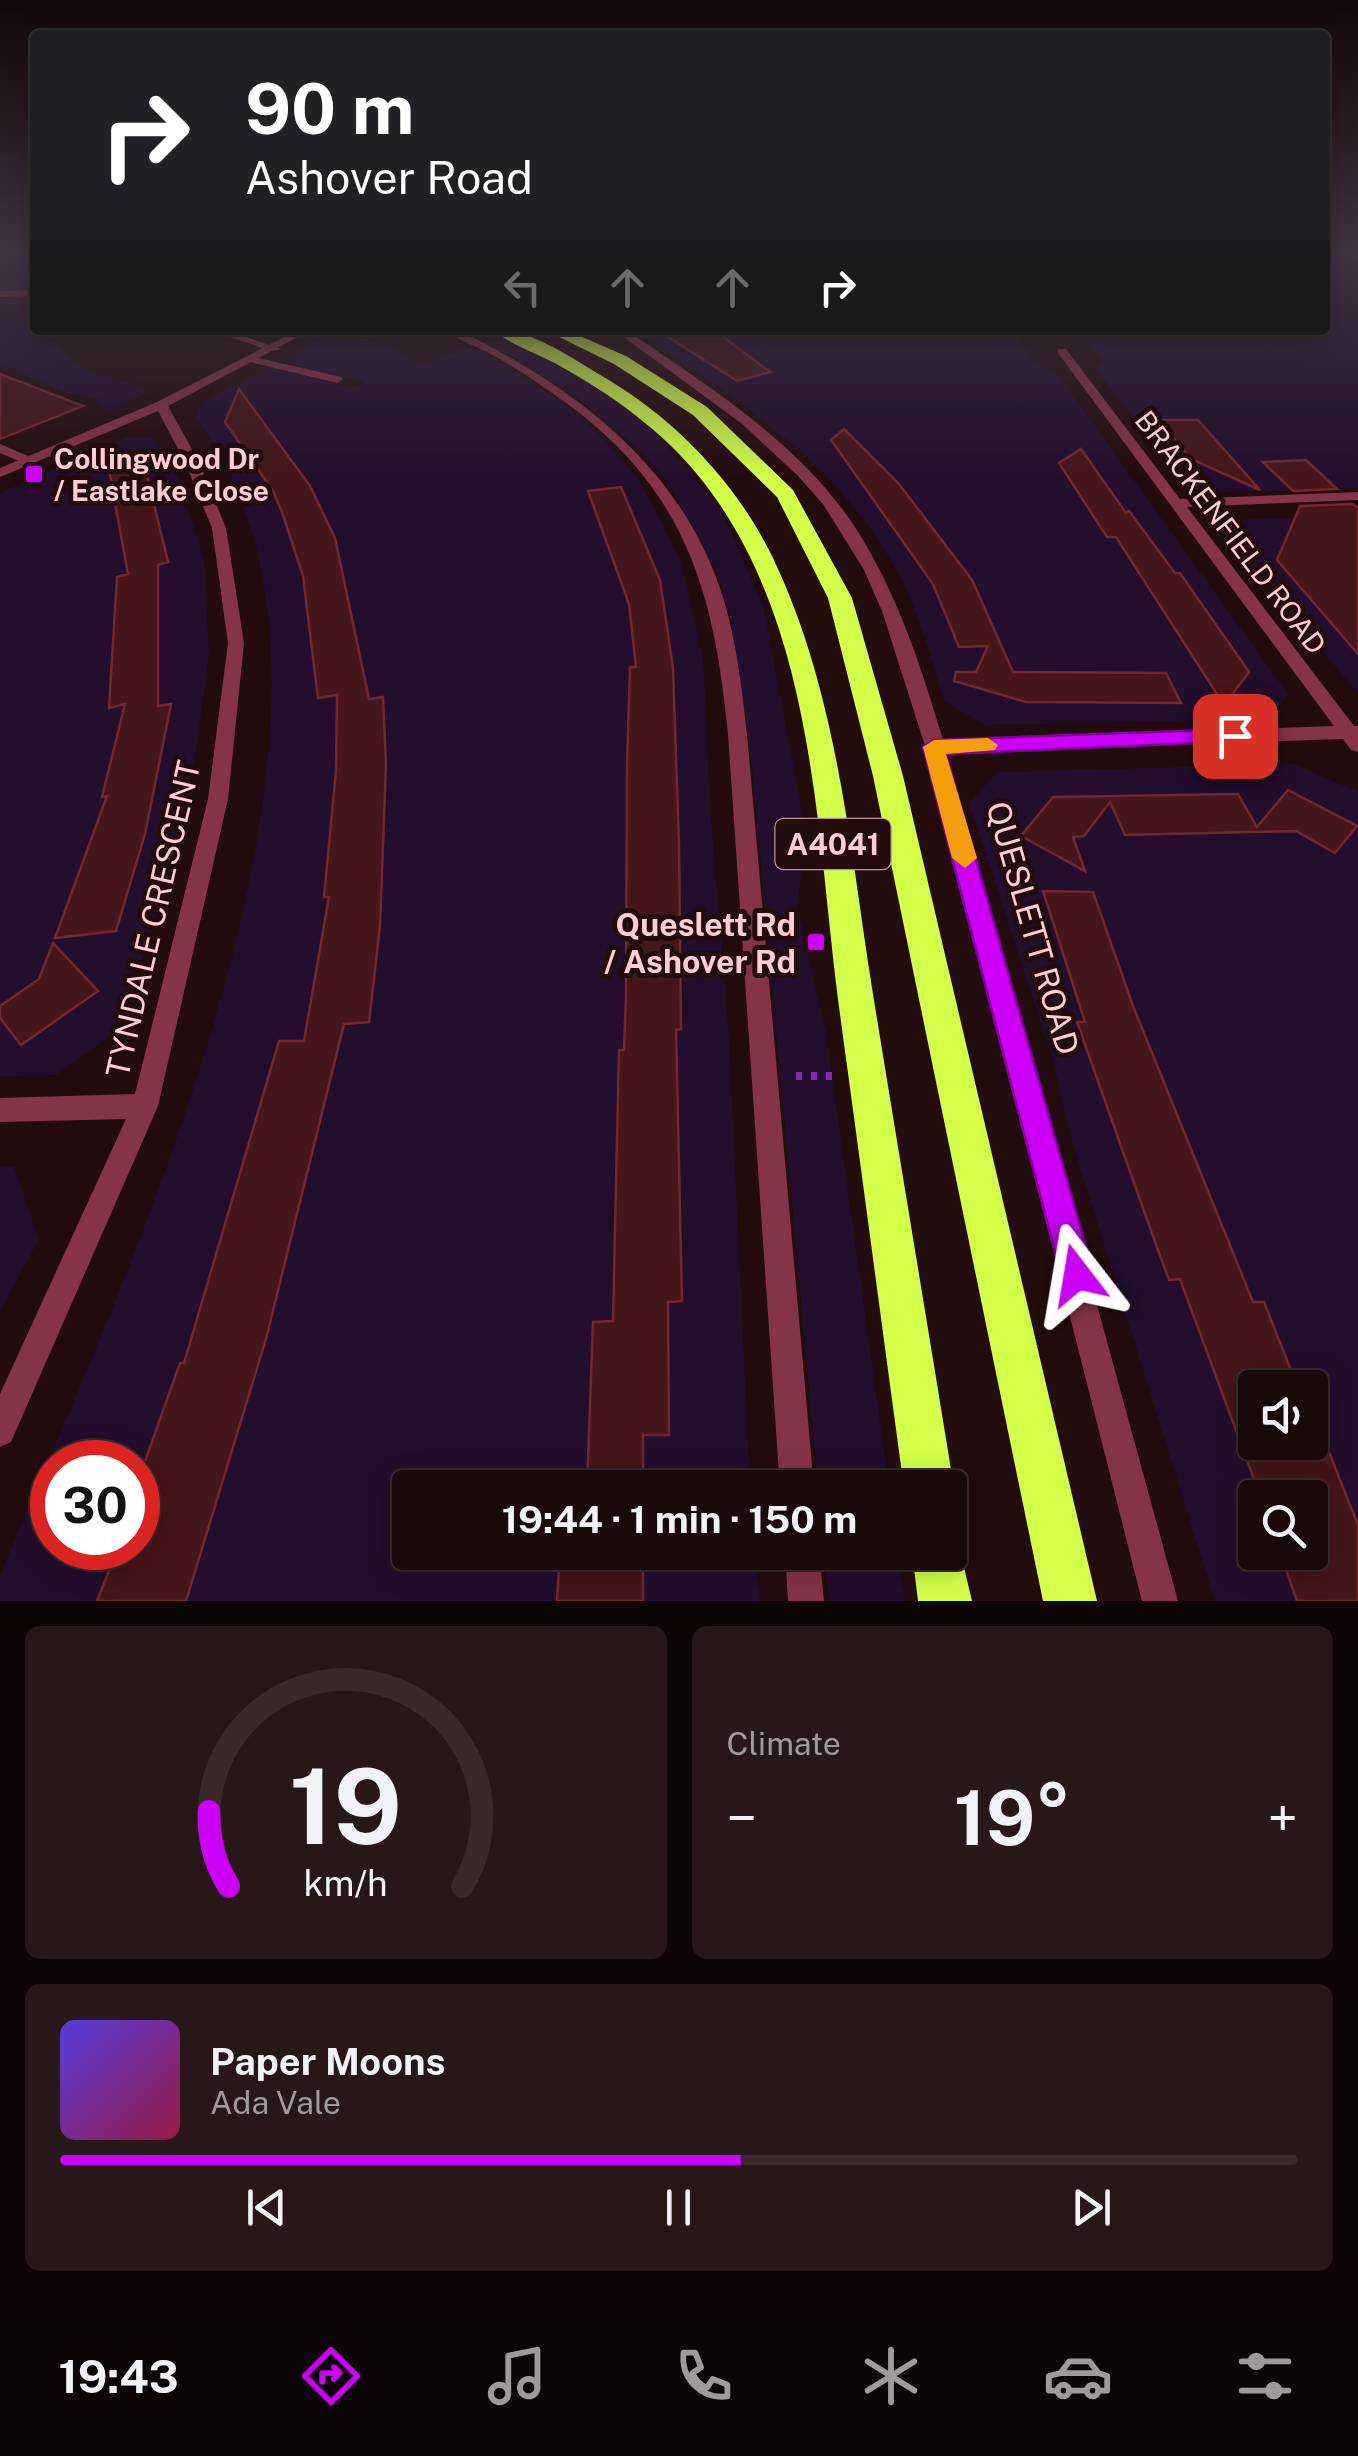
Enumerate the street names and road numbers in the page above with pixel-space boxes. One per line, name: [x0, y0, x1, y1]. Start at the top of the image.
street label: BRACKENFIELD ROAD: [1129, 404, 1333, 660]
street label: TYNDALE CRESCENT: [99, 757, 207, 1081]
street label: QUESLETT ROAD: [979, 797, 1087, 1059]
road number: A4041: [776, 819, 890, 869]

